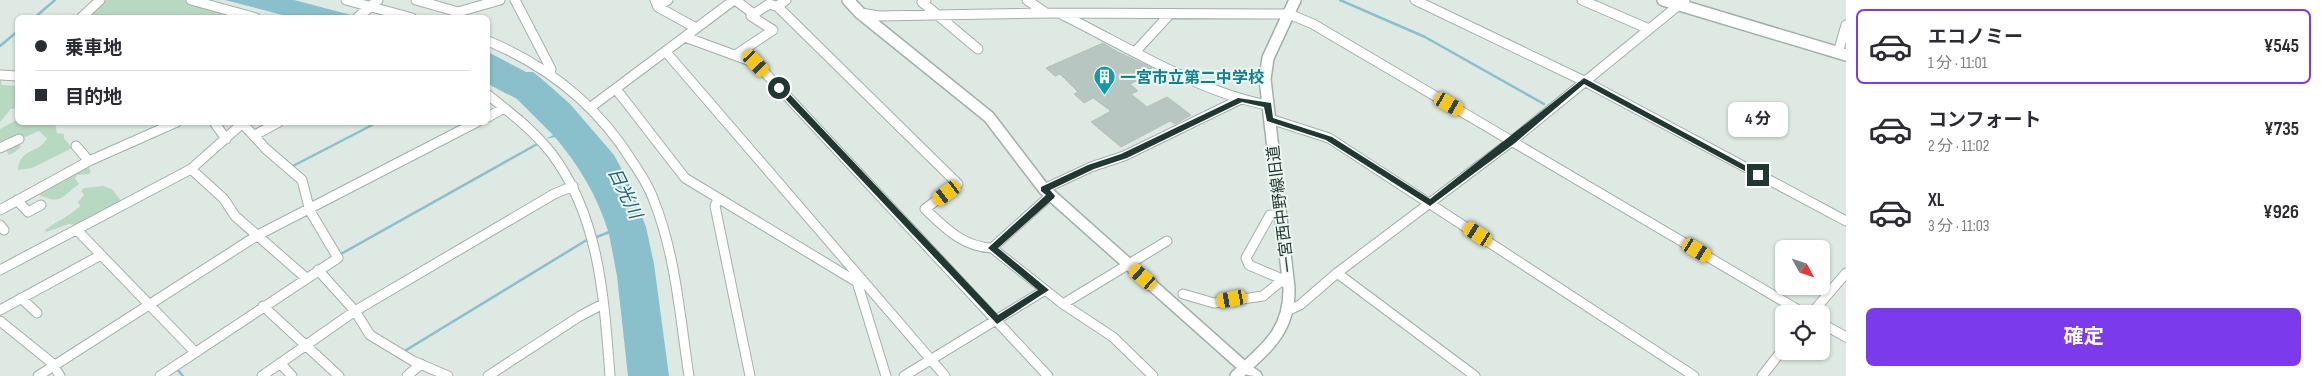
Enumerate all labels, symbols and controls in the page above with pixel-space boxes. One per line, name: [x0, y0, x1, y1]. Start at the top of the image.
icon: car: [1868, 24, 1913, 69]
text: エコノミー: [1928, 26, 2023, 49]
text: ¥545: [2264, 35, 2299, 58]
text: 乗車地: [65, 37, 122, 60]
car: [740, 47, 771, 79]
text: 1 分 · 11:01: [1928, 54, 1987, 73]
building icon: 一宮市立第二中学校: [1092, 65, 1116, 96]
place label: 一宮市立第二中学校: [1120, 69, 1264, 88]
route start: [768, 77, 790, 99]
text: 目的地: [65, 86, 122, 109]
car: [1432, 90, 1465, 118]
callout: 4 分: [1728, 102, 1788, 138]
icon: car: [1868, 107, 1913, 152]
text: コンフォート: [1928, 109, 2041, 132]
text: 4 分: [1745, 110, 1771, 129]
text: ¥735: [2264, 118, 2299, 141]
text: 2 分 · 11:02: [1928, 137, 1989, 156]
street label: 一宮西中野線旧道: [1264, 144, 1299, 274]
water label: 日光川: [603, 164, 647, 224]
route end: [1747, 164, 1769, 186]
car: [930, 178, 963, 208]
text: XL: [1928, 189, 1944, 212]
icon: car: [1868, 190, 1913, 235]
text: ¥926: [2263, 201, 2299, 224]
text: 3 分 · 11:03: [1928, 217, 1990, 236]
car: [1461, 220, 1494, 248]
car: [1680, 236, 1713, 264]
north arrow: [1775, 240, 1830, 295]
map controls: [1775, 240, 1830, 360]
car: [1126, 261, 1159, 293]
car: [1215, 289, 1248, 309]
button: locate: [1775, 305, 1830, 360]
button: 確定: [1866, 308, 2301, 366]

